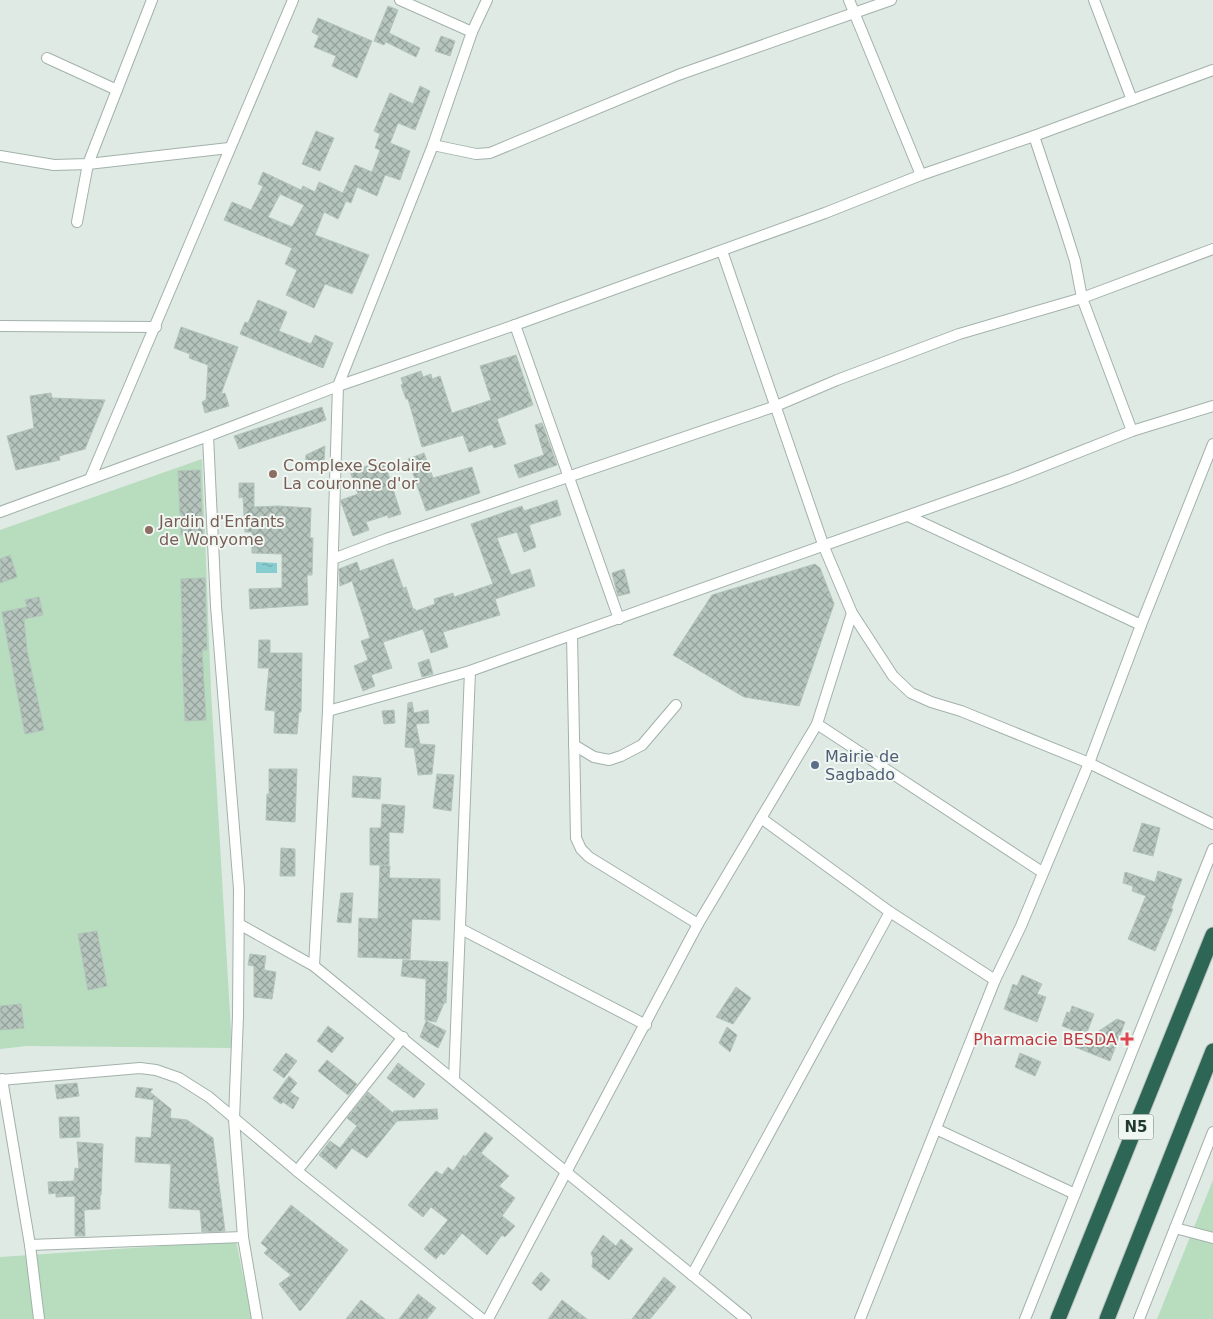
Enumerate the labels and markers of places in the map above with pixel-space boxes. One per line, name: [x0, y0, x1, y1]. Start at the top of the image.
place label: Complexe Scolaire La couronne d'or: [283, 456, 431, 493]
marker: Complexe Scolaire La couronne d'or: [267, 468, 279, 480]
place label: Jardin d'Enfants de Wonyome: [158, 512, 285, 549]
marker: Jardin d'Enfants de Wonyome: [143, 524, 155, 536]
place label: Mairie de Sagbado: [825, 747, 899, 784]
marker: Mairie de Sagbado: [809, 759, 821, 771]
place label: Pharmacie BESDA: [973, 1030, 1117, 1049]
marker: Pharmacie BESDA: [1121, 1033, 1133, 1045]

